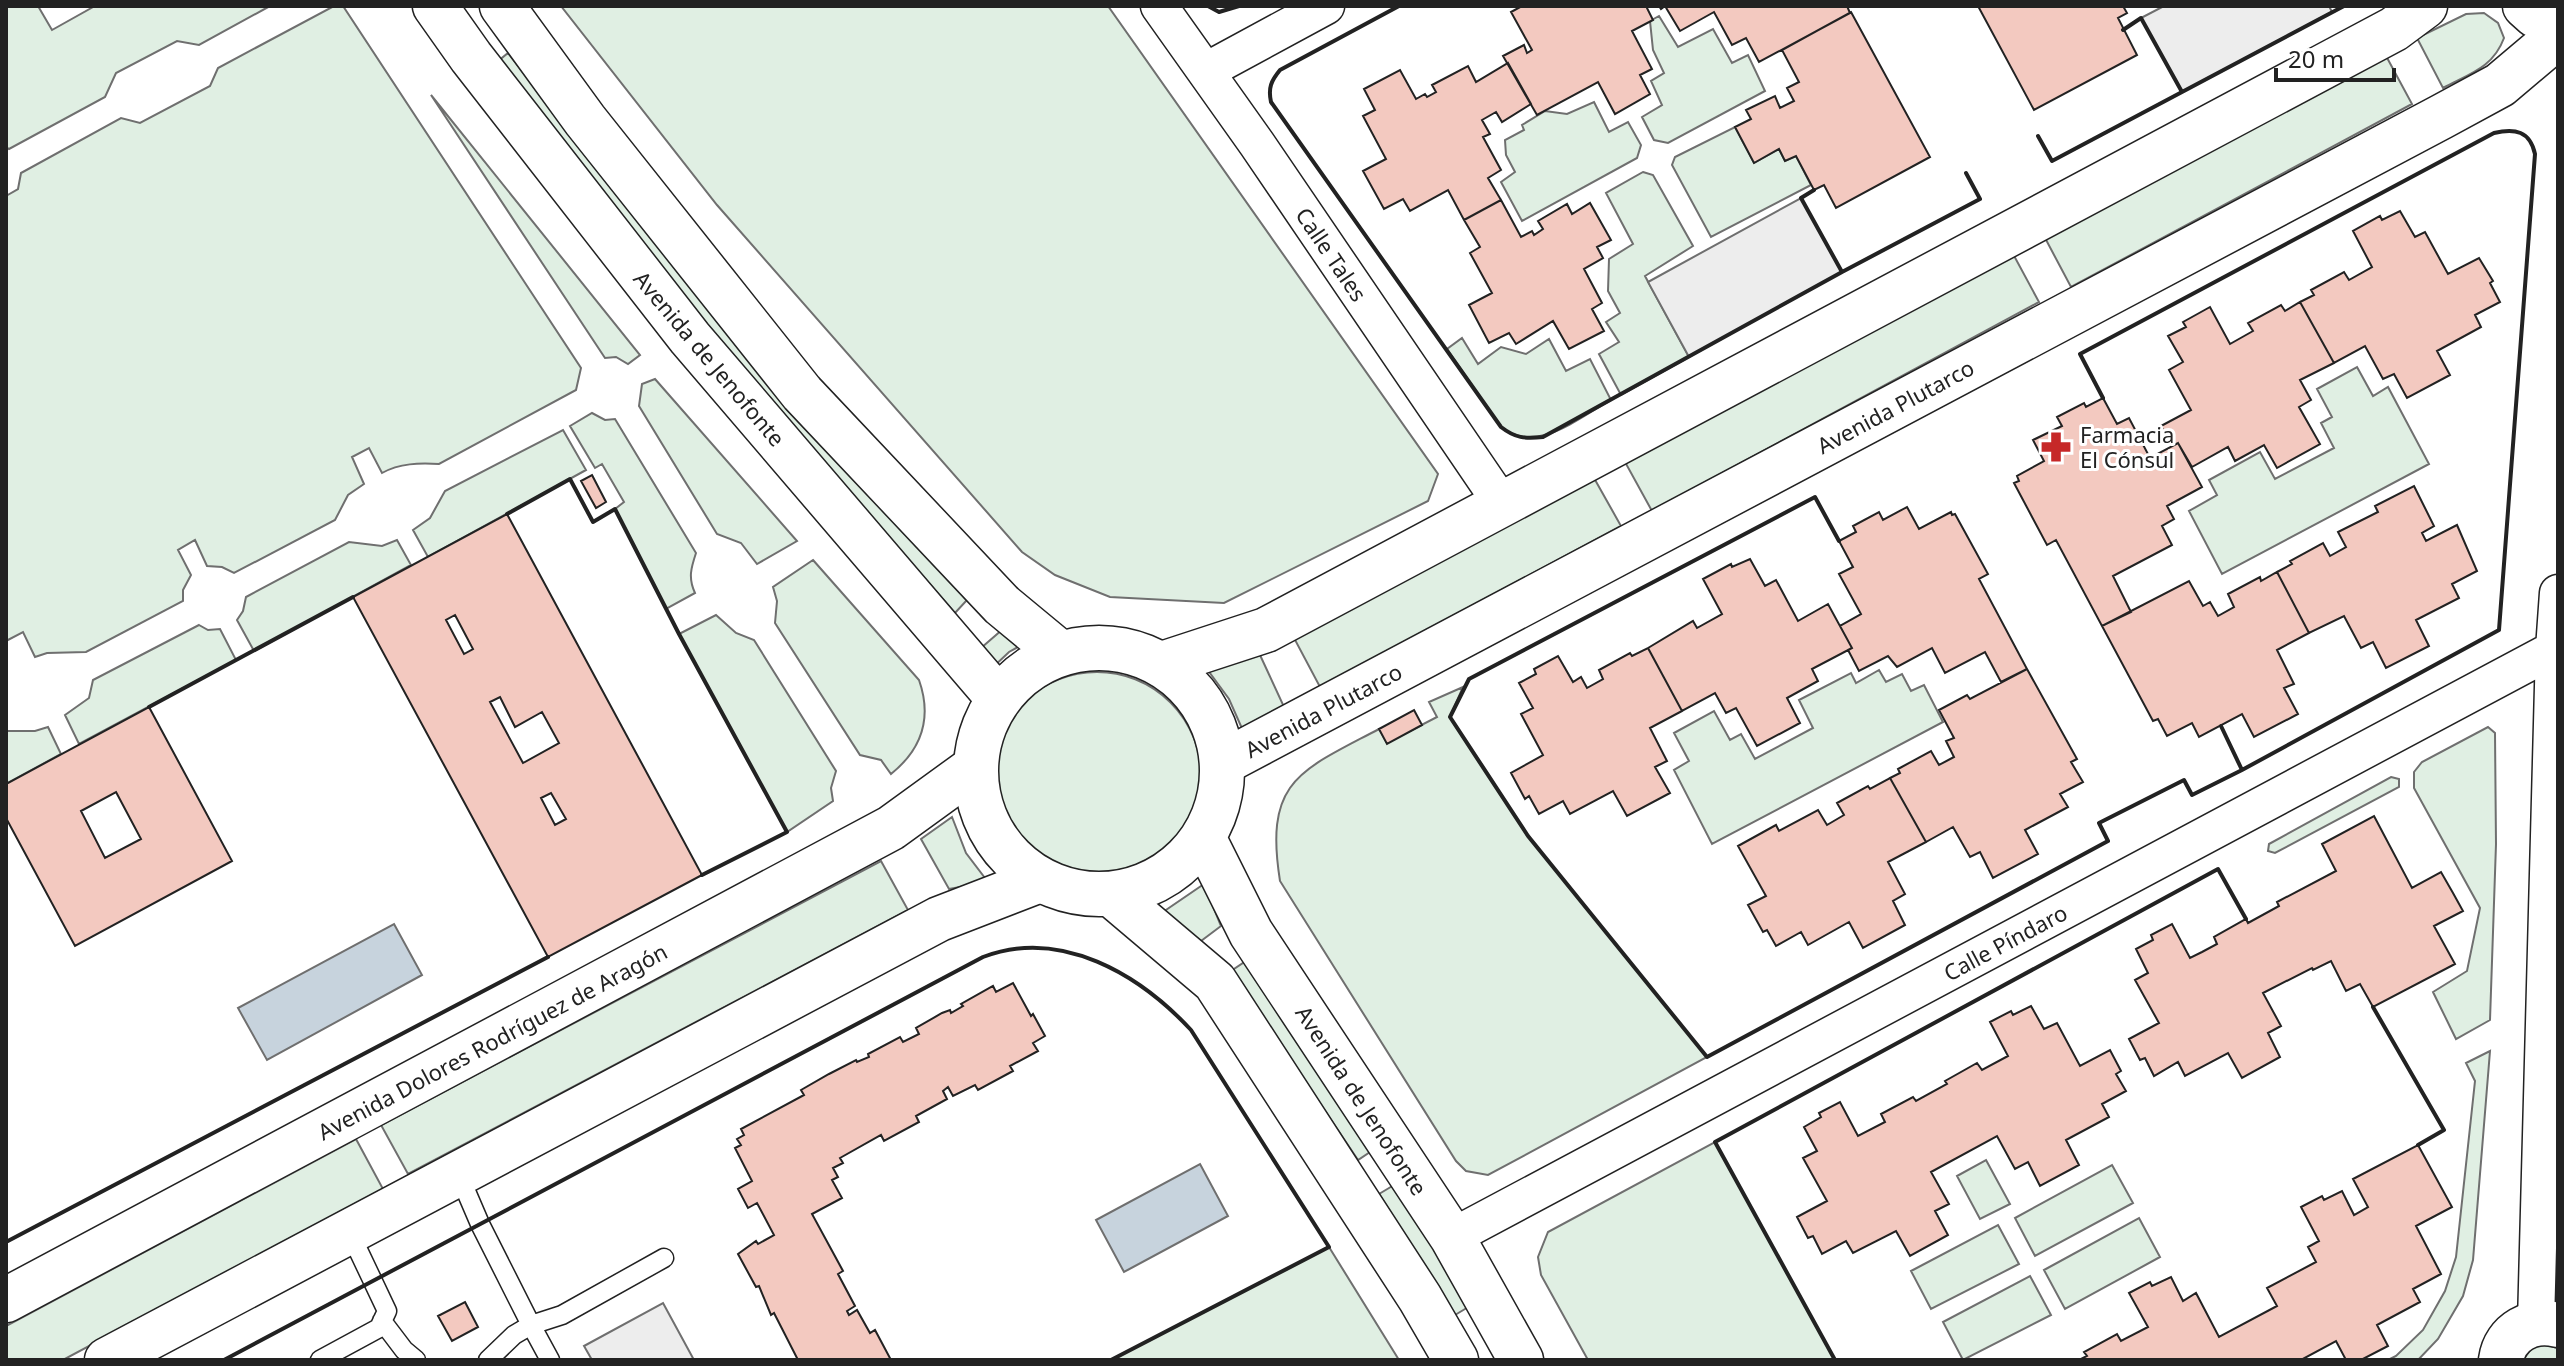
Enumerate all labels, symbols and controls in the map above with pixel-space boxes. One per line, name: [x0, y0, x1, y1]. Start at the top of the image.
scale bar: [2276, 32, 2394, 82]
text: 20 m: [2288, 42, 2344, 75]
street label: Calle Tales: [1290, 201, 1374, 307]
street label: Avenida de Jenofonte: [628, 264, 792, 452]
street label: Avenida Plutarco: [1811, 352, 1979, 460]
place label: Farmacia El Cónsul: [2080, 419, 2174, 474]
pharmacy icon: Farmacia El Cónsul: [2039, 430, 2073, 464]
street label: Avenida Plutarco: [1239, 656, 1407, 764]
street label: Calle Píndaro: [1938, 897, 2072, 987]
street label: Avenida Dolores Rodríguez de Aragón: [312, 936, 672, 1146]
street label: Avenida de Jenofonte: [1289, 999, 1435, 1201]

